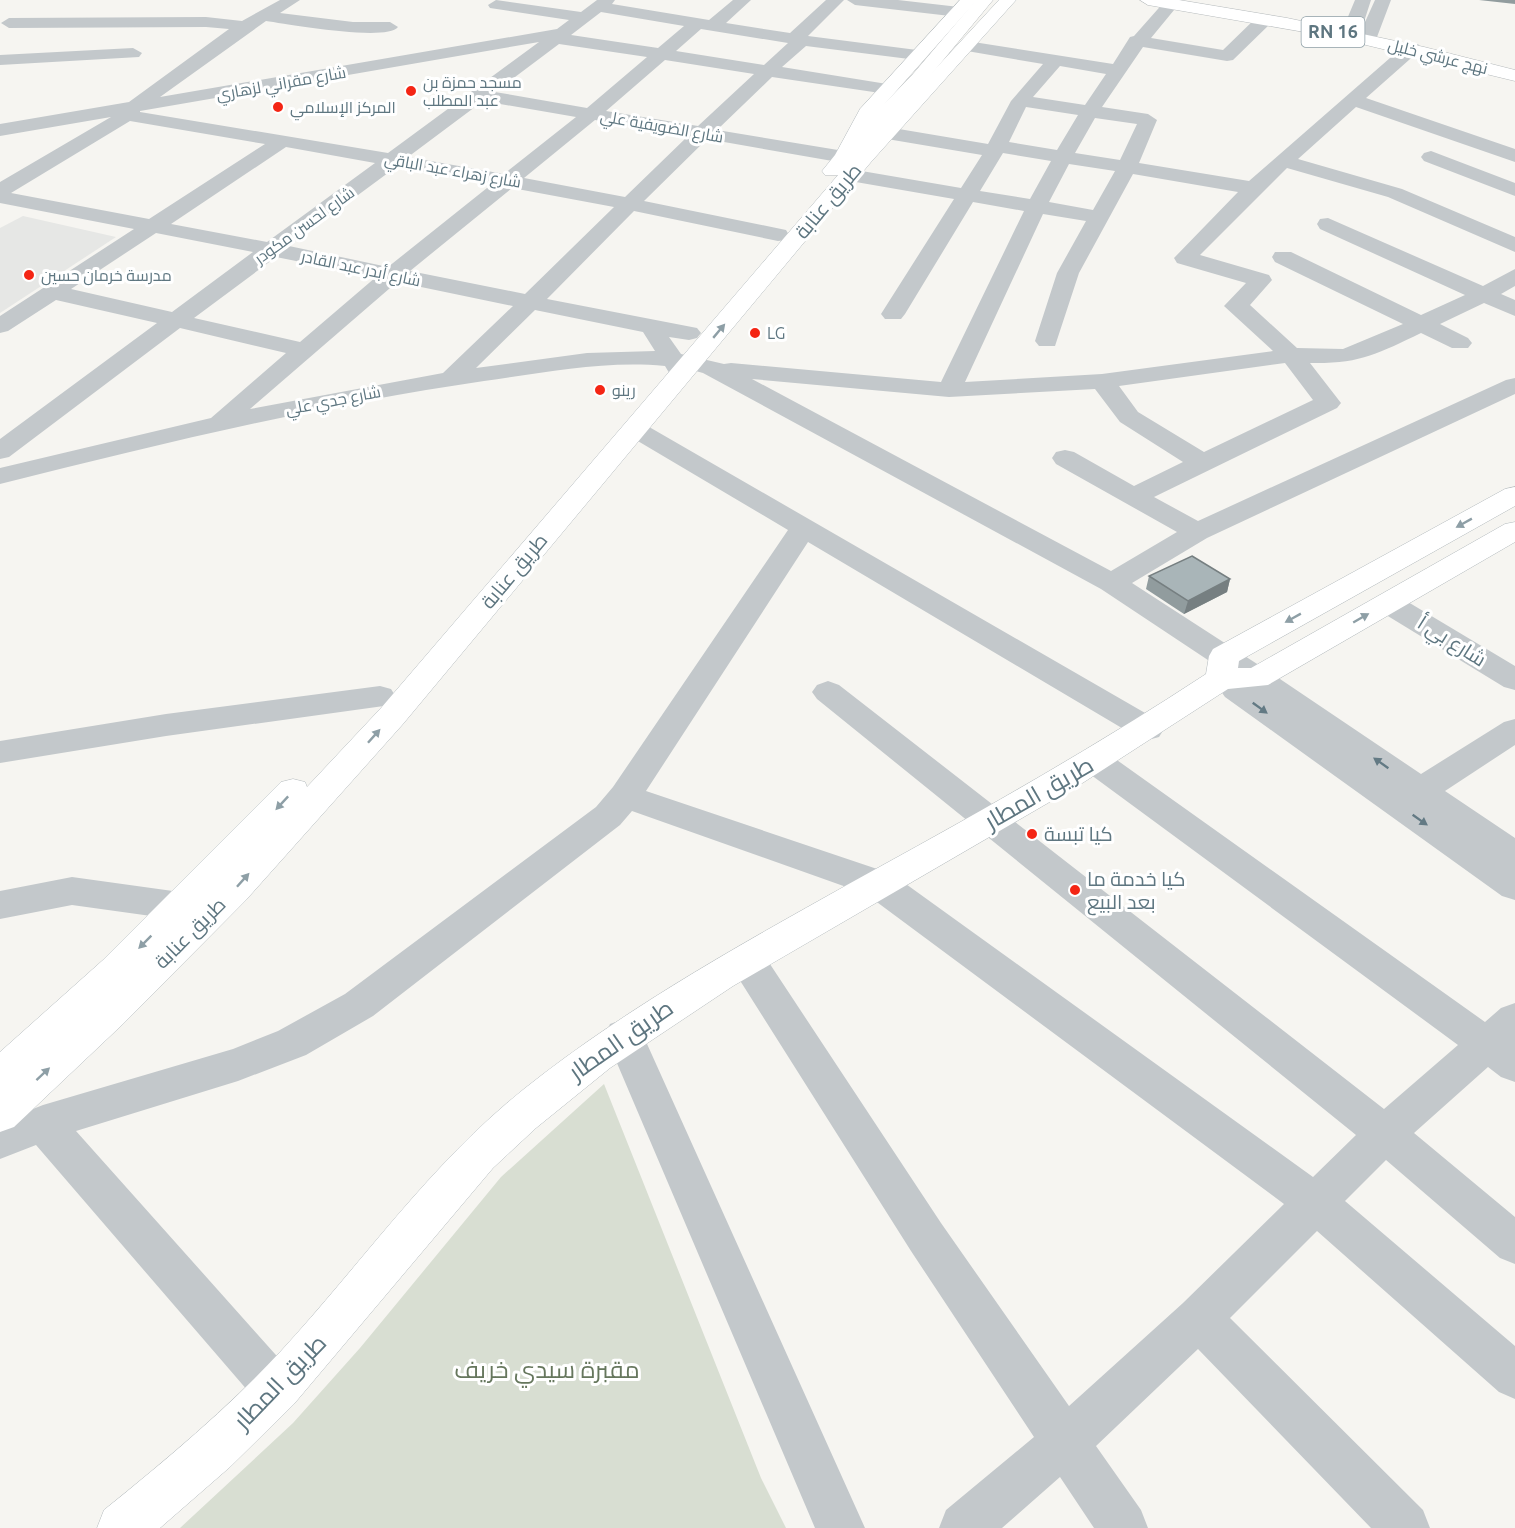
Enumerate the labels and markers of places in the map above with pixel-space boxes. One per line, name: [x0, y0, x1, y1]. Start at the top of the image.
place label: مسجد حمزة بن عبد المطلب: [423, 73, 522, 110]
marker: مسجد حمزة بن عبد المطلب: [404, 84, 418, 98]
place label: المركز الإسلامي: [290, 98, 396, 121]
marker: المركز الإسلامي: [271, 100, 285, 114]
place label: مدرسة خرمان حسين: [41, 266, 172, 286]
marker: مدرسة خرمان حسين: [22, 268, 36, 282]
place label: LG: [767, 324, 785, 342]
marker: LG: [748, 326, 762, 340]
place label: رينو: [612, 381, 636, 400]
marker: رينو: [593, 383, 607, 397]
place label: كيا تبسة: [1044, 822, 1113, 845]
marker: كيا تبسة: [1025, 827, 1039, 841]
place label: كيا خدمة ما بعد البيع: [1087, 867, 1185, 916]
marker: كيا خدمة ما بعد البيع: [1068, 883, 1082, 897]

